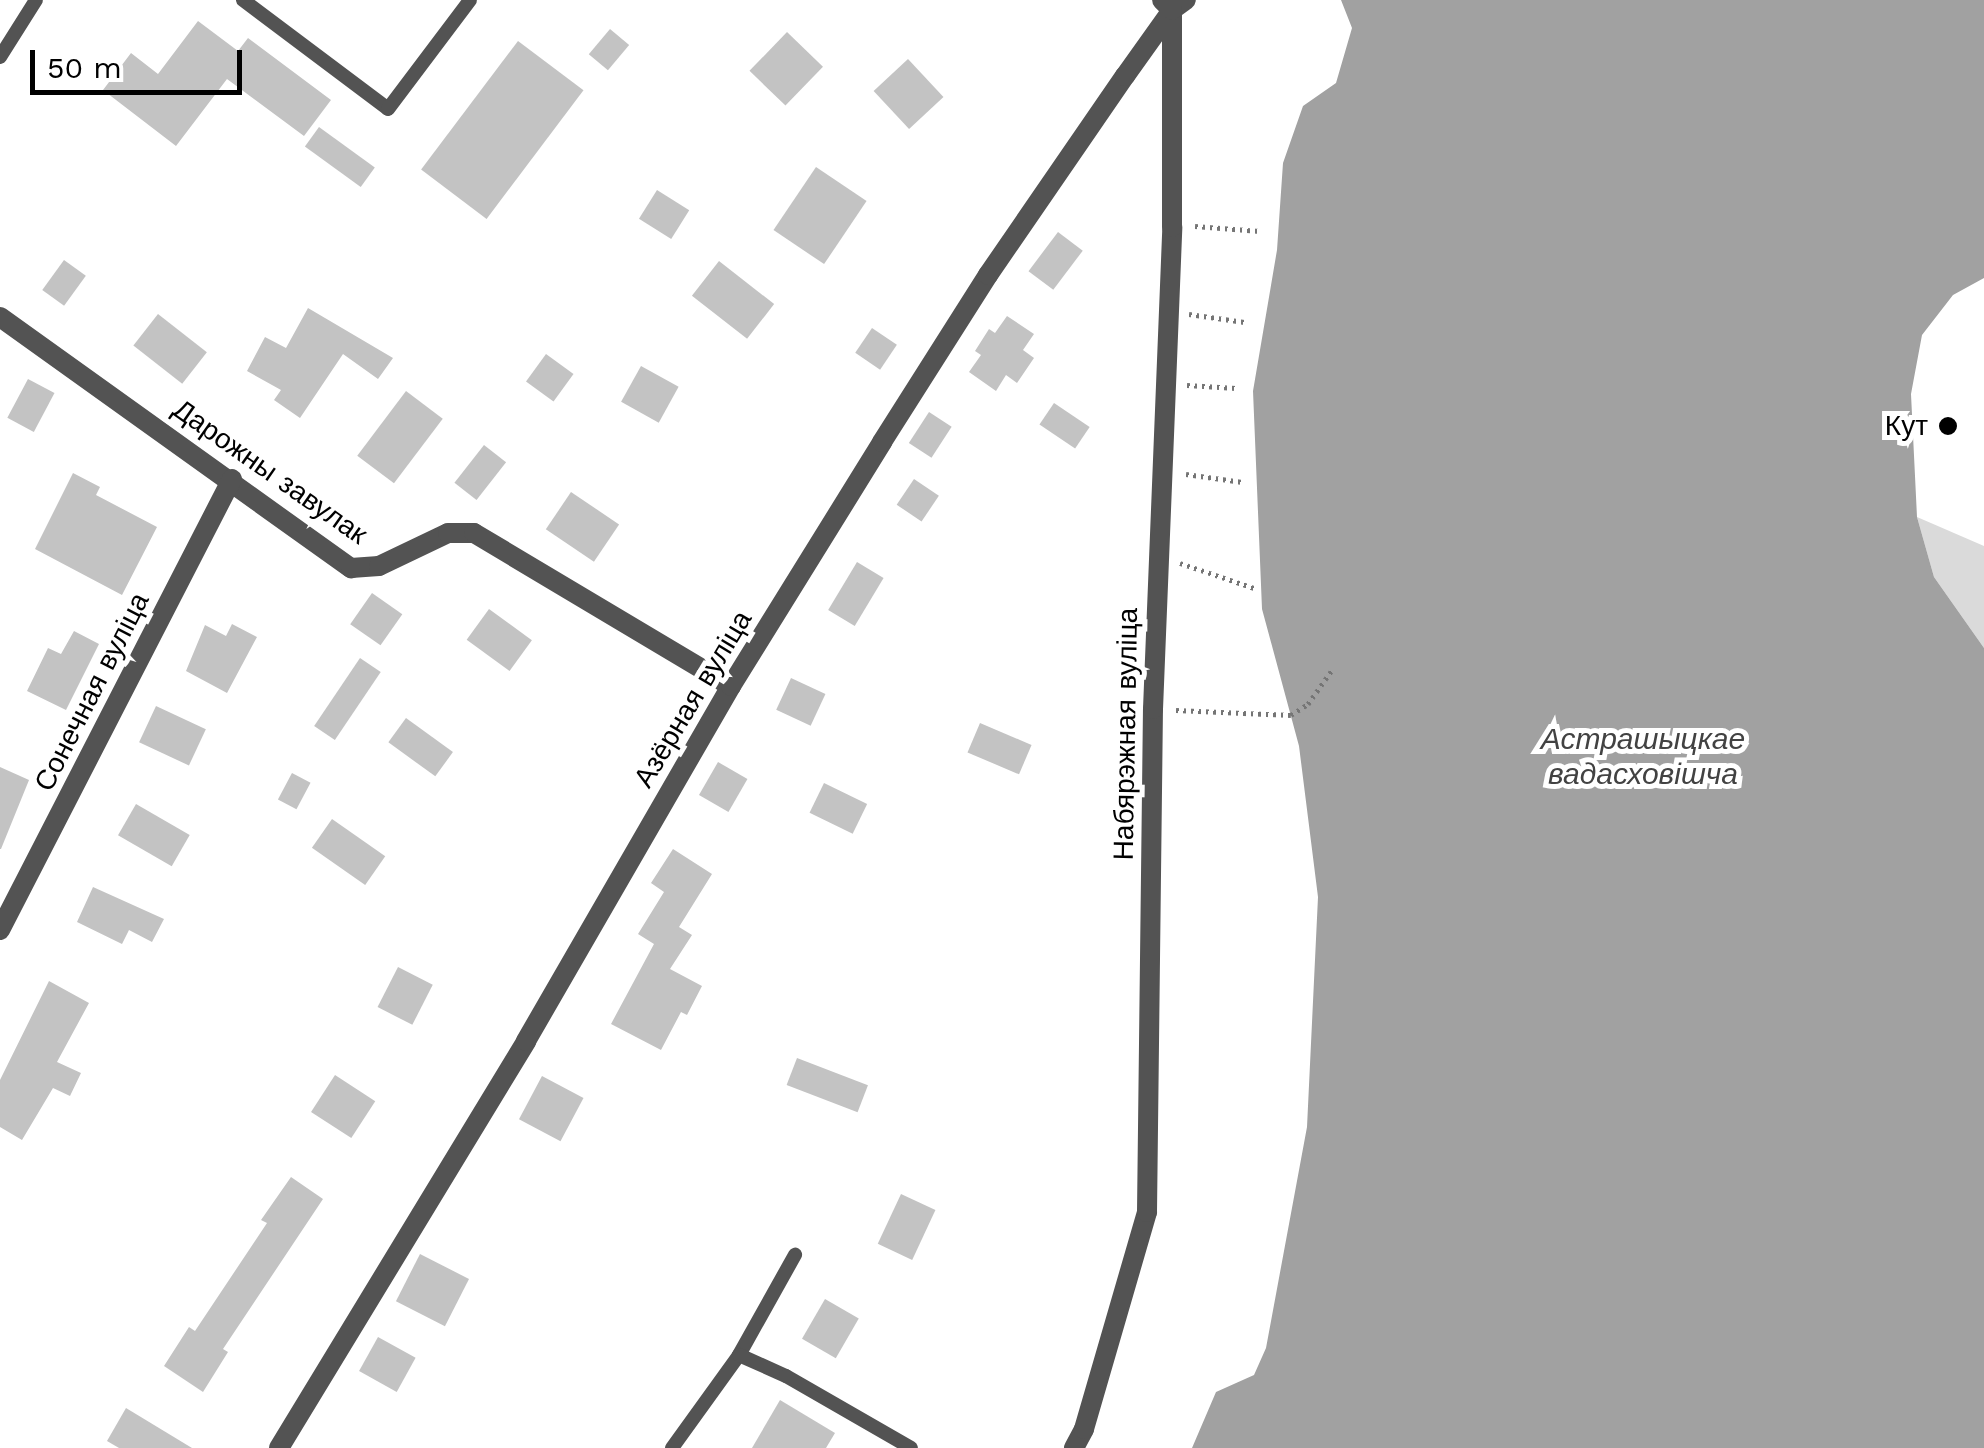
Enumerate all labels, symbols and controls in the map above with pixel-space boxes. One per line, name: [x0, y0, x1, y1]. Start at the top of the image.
scale bar: [35, 30, 248, 92]
text: 50 m: [47, 50, 122, 85]
street label: Дарожны завулак: [166, 392, 374, 552]
place label: Кут: [1885, 409, 1928, 443]
marker: Кут: [1937, 415, 1959, 437]
street label: Сонечная вуліца: [28, 587, 156, 797]
street label: Азёрная вуліца: [627, 605, 759, 793]
street label: Набярэжная вуліца: [1107, 607, 1145, 861]
water label: Астрашыцкае вадасховішча: [1541, 721, 1745, 792]

